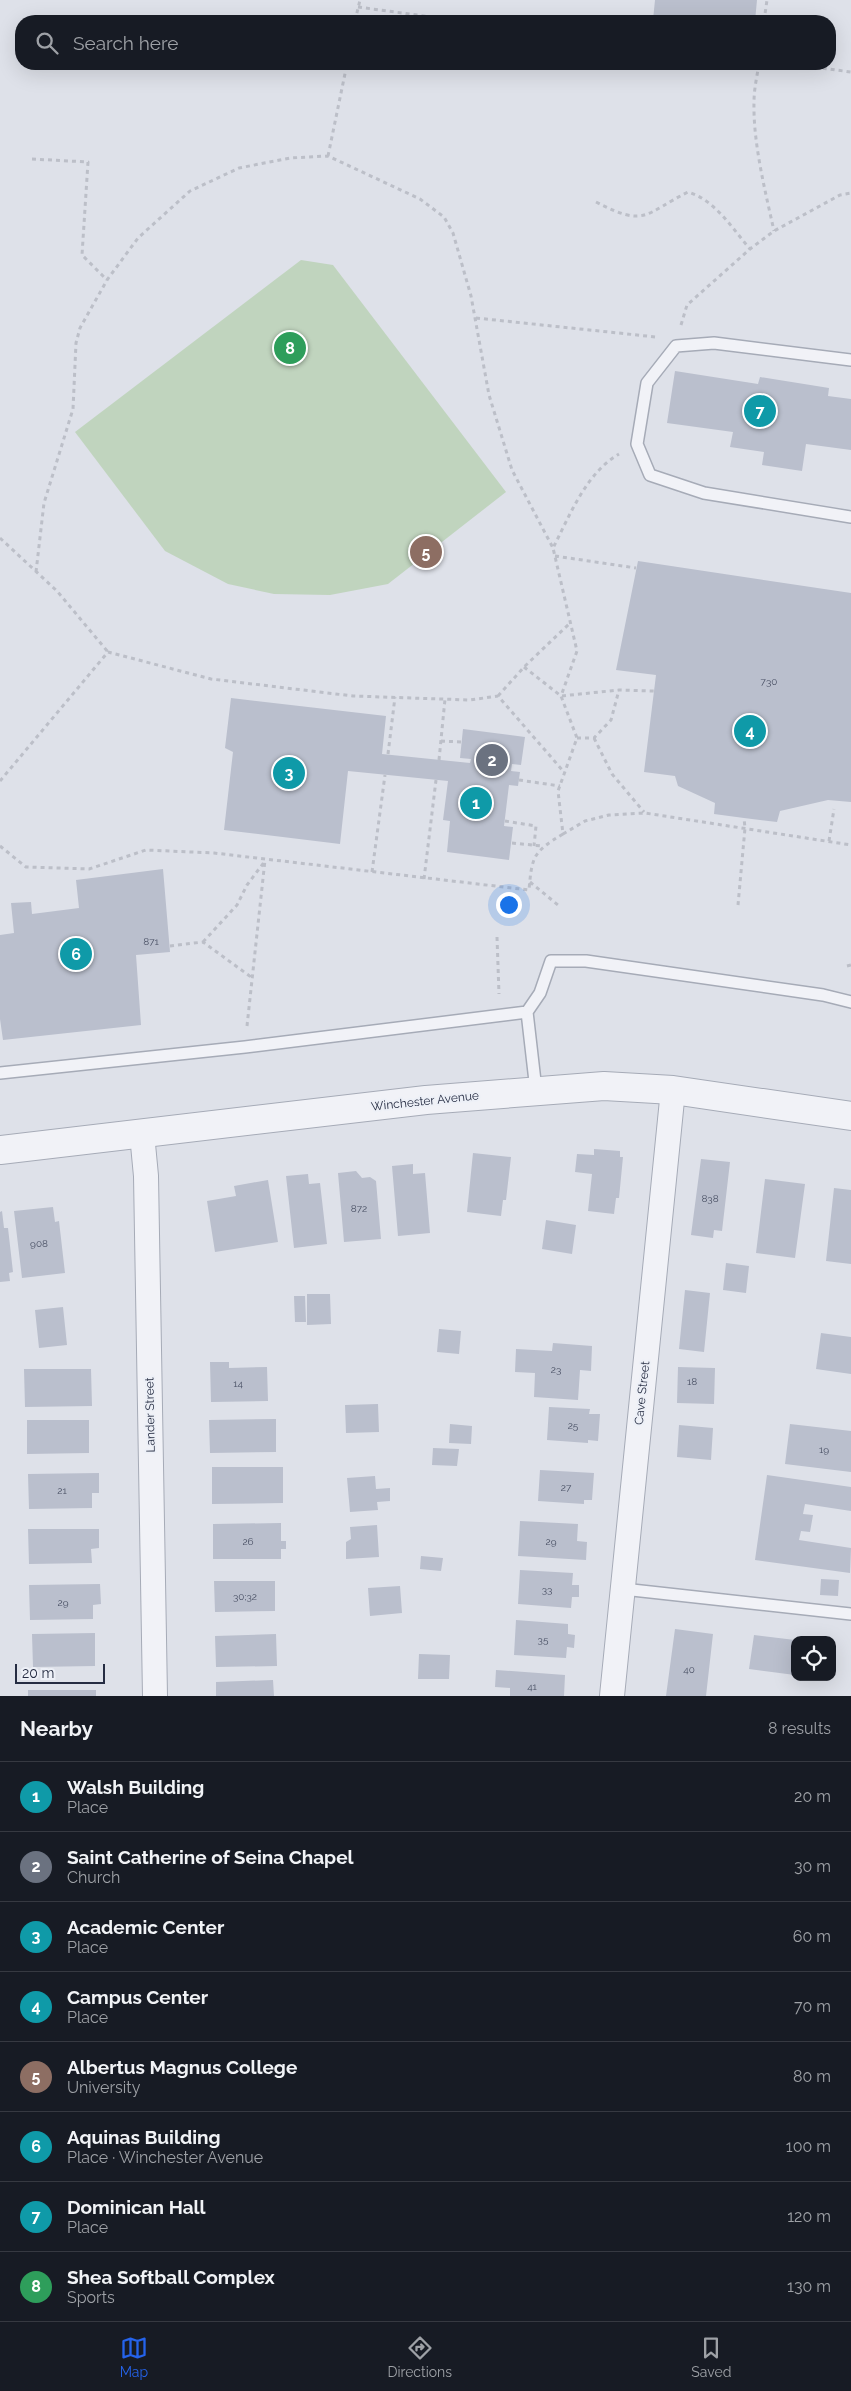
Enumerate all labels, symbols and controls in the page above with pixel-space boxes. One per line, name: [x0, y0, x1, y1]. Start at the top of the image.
search box: [15, 15, 836, 70]
icon: search: [33, 29, 61, 57]
text: Search here: [73, 32, 179, 54]
pin: 8: [274, 329, 306, 367]
pin: 7: [744, 392, 776, 430]
pin: 5: [410, 533, 442, 571]
house number: 730: [761, 676, 777, 687]
pin: 4: [734, 712, 766, 750]
pin: 2: [476, 741, 508, 779]
pin: 3: [273, 754, 305, 792]
pin: 1: [460, 784, 492, 822]
your location: [496, 892, 522, 918]
pin: 6: [60, 935, 92, 973]
house number: 871: [143, 936, 159, 947]
street label: Winchester Avenue: [370, 1088, 480, 1114]
house number: 838: [701, 1193, 719, 1204]
house number: 872: [351, 1203, 367, 1214]
house number: 908: [30, 1238, 48, 1249]
street label: Cave Street: [632, 1360, 652, 1426]
house number: 23: [551, 1364, 561, 1375]
house number: 18: [687, 1376, 697, 1387]
street label: Lander Street: [142, 1377, 158, 1453]
house number: 14: [233, 1378, 243, 1389]
house number: 25: [568, 1420, 579, 1431]
house number: 19: [819, 1444, 829, 1455]
house number: 27: [561, 1482, 572, 1493]
house number: 21: [57, 1485, 67, 1496]
house number: 26: [242, 1536, 254, 1547]
house number: 29: [545, 1536, 557, 1547]
house number: 33: [542, 1584, 552, 1595]
house number: 30;32: [233, 1591, 257, 1602]
house number: 29: [57, 1597, 69, 1608]
house number: 35: [538, 1634, 549, 1645]
map controls: [791, 1636, 836, 1681]
button: locate: [791, 1636, 836, 1681]
scale bar: [15, 1661, 105, 1684]
house number: 40: [683, 1664, 695, 1675]
text: 20 m: [22, 1665, 54, 1681]
house number: 41: [527, 1681, 538, 1692]
text: Nearby: [20, 1716, 93, 1741]
text: 8 results: [768, 1719, 831, 1738]
text: Walsh Building: [67, 1776, 204, 1798]
text: 1: [32, 1787, 40, 1806]
text: 20 m: [794, 1787, 831, 1806]
text: Place: [67, 1798, 108, 1817]
text: Saint Catherine of Seina Chapel: [67, 1846, 354, 1868]
text: 2: [31, 1857, 41, 1876]
text: 30 m: [794, 1857, 831, 1876]
text: Church: [67, 1868, 120, 1887]
text: Academic Center: [67, 1916, 224, 1938]
text: 3: [32, 1927, 40, 1946]
text: 60 m: [793, 1927, 831, 1946]
text: Place: [67, 1938, 108, 1957]
text: Campus Center: [67, 1986, 208, 2008]
text: 4: [31, 1997, 41, 2016]
text: 70 m: [794, 1997, 831, 2016]
text: Place: [67, 2008, 108, 2027]
text: Albertus Magnus College: [67, 2056, 297, 2078]
text: 5: [32, 2067, 40, 2086]
text: 80 m: [793, 2067, 831, 2086]
text: University: [67, 2078, 140, 2097]
text: Aquinas Building: [67, 2126, 221, 2148]
text: 6: [31, 2137, 41, 2156]
text: 100 m: [786, 2137, 831, 2156]
text: Place · Winchester Avenue: [67, 2148, 263, 2167]
text: Dominican Hall: [67, 2196, 206, 2218]
text: 7: [32, 2207, 40, 2226]
text: 120 m: [787, 2207, 831, 2226]
text: Place: [67, 2218, 108, 2237]
text: Shea Softball Complex: [67, 2266, 275, 2288]
text: 8: [31, 2277, 41, 2296]
text: 130 m: [787, 2277, 831, 2296]
text: Sports: [67, 2288, 115, 2307]
tab: Map: [120, 2334, 148, 2380]
tab: Directions: [387, 2334, 452, 2380]
tab: Saved: [691, 2334, 731, 2380]

